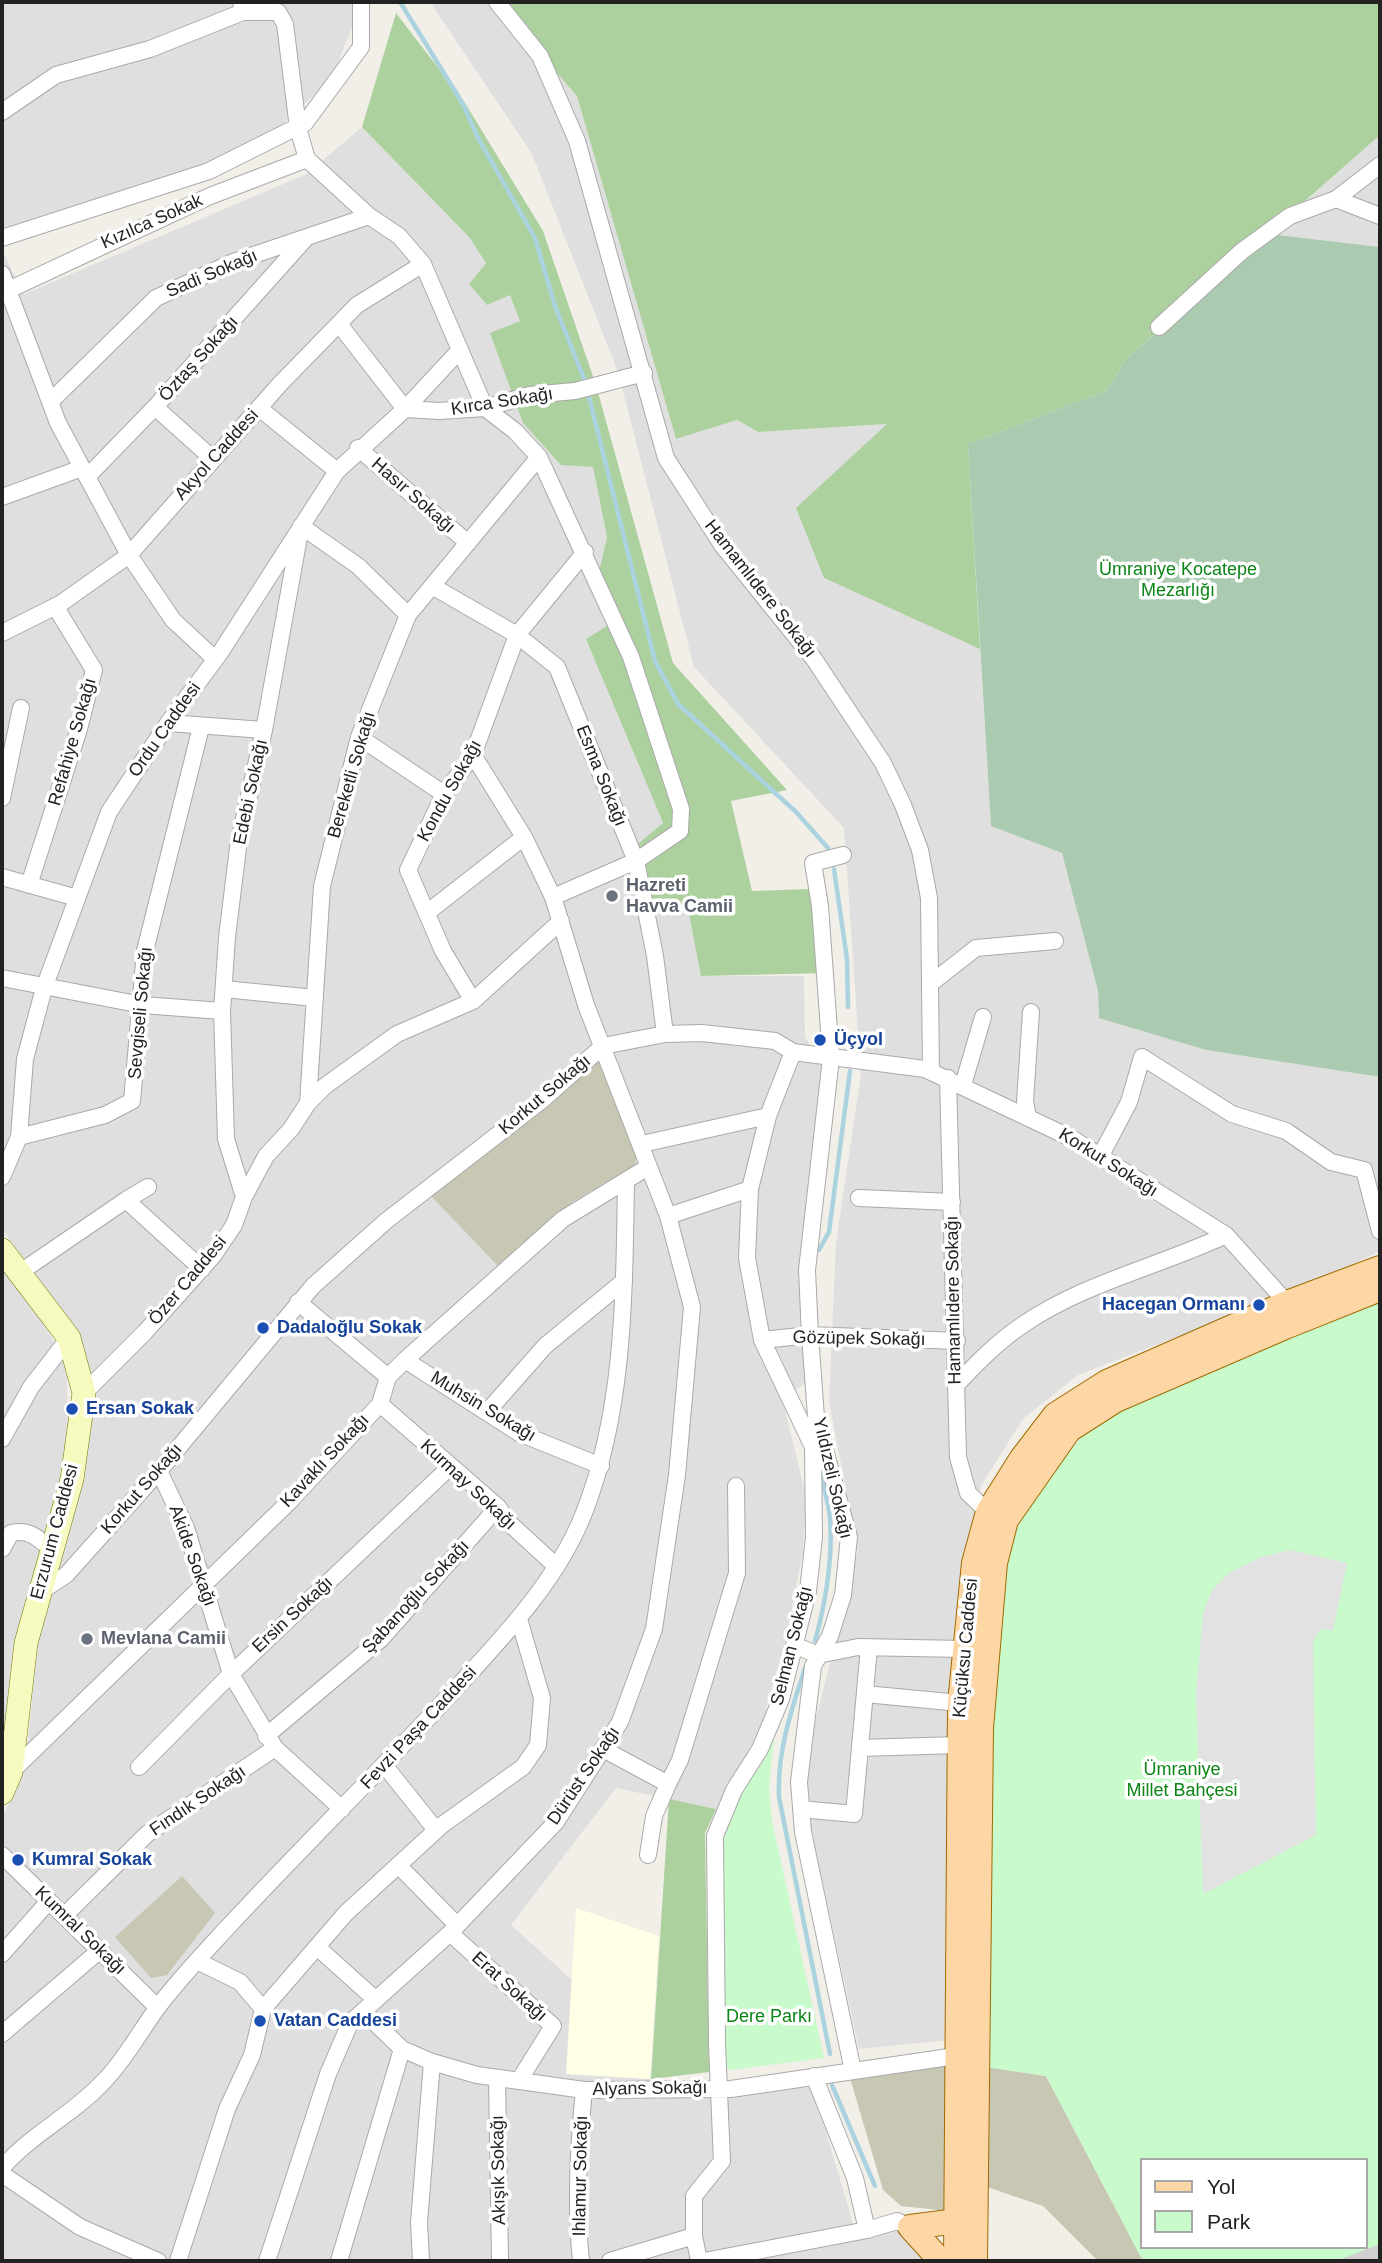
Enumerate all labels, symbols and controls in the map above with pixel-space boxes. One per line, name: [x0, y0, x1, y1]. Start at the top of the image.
street label: Kızılca Sokak: [98, 190, 206, 254]
street label: Sadi Sokağı: [163, 245, 261, 303]
street label: Öztaş Sokağı: [155, 312, 243, 406]
street label: Kırca Sokağı: [449, 383, 555, 421]
street label: Akyol Caddesi: [170, 405, 264, 505]
street label: Hasır Sokağı: [367, 454, 459, 538]
street label: Hamamlıdere Sokağı: [699, 516, 821, 662]
park label: Ümraniye Kocatepe Mezarlığı: [1099, 559, 1257, 602]
street label: Refahiye Sokağı: [44, 676, 102, 808]
street label: Ordu Caddesi: [124, 678, 206, 782]
street label: Bereketli Sokağı: [324, 709, 380, 841]
street label: Esma Sokağı: [571, 722, 631, 830]
street label: Kondu Sokağı: [413, 736, 487, 846]
street label: Edebi Sokağı: [229, 737, 273, 847]
place label: Hazreti Havva Camii: [626, 875, 733, 917]
marker: Hazreti Havva Camii: [604, 888, 620, 904]
street label: Sevgiseli Sokağı: [124, 946, 158, 1080]
place label: Üçyol: [834, 1029, 883, 1051]
marker: Üçyol: [812, 1032, 828, 1048]
street label: Korkut Sokağı: [495, 1050, 595, 1140]
street label: Korkut Sokağı: [1054, 1124, 1162, 1202]
street label: Hamamlıdere Sokağı: [942, 1215, 966, 1385]
street label: Özer Caddesi: [144, 1232, 232, 1330]
place label: Hacegan Ormanı: [1102, 1294, 1245, 1316]
marker: Hacegan Ormanı: [1251, 1297, 1267, 1313]
place label: Dadaloğlu Sokak: [277, 1317, 422, 1339]
marker: Dadaloğlu Sokak: [255, 1320, 271, 1336]
street label: Gözüpek Sokağı: [792, 1327, 926, 1351]
street label: Muhsin Sokağı: [426, 1367, 540, 1447]
place label: Ersan Sokak: [86, 1398, 194, 1420]
marker: Ersan Sokak: [64, 1401, 80, 1417]
street label: Kavaklı Sokağı: [276, 1410, 374, 1512]
street label: Yıldızeli Sokağı: [808, 1415, 856, 1541]
street label: Kurmay Sokağı: [416, 1435, 520, 1535]
street label: Korkut Sokağı: [97, 1439, 187, 1539]
street label: Erzurum Caddesi: [27, 1462, 83, 1602]
street label: Akide Sokağı: [164, 1502, 220, 1610]
street label: Şabanoğlu Sokağı: [358, 1536, 474, 1658]
street label: Ersin Sokağı: [248, 1572, 338, 1658]
street label: Küçüksu Caddesi: [949, 1577, 983, 1719]
street label: Selman Sokağı: [767, 1584, 817, 1708]
place label: Mevlana Camii: [101, 1628, 226, 1650]
marker: Mevlana Camii: [79, 1631, 95, 1647]
street label: Fevzi Paşa Caddesi: [357, 1662, 481, 1794]
street label: Dürüst Sokağı: [543, 1723, 625, 1829]
park label: Ümraniye Millet Bahçesi: [1126, 1759, 1238, 1802]
street label: Fındık Sokağı: [146, 1761, 250, 1841]
place label: Kumral Sokak: [32, 1849, 152, 1871]
marker: Kumral Sokak: [10, 1852, 26, 1868]
street label: Kumral Sokağı: [30, 1882, 130, 1980]
street label: Erat Sokağı: [467, 1948, 551, 2026]
park label: Dere Parkı: [726, 2006, 812, 2028]
place label: Vatan Caddesi: [274, 2010, 397, 2032]
marker: Vatan Caddesi: [252, 2013, 268, 2029]
street label: Alyans Sokağı: [592, 2077, 708, 2101]
street label: Akışık Sokağı: [487, 2115, 511, 2225]
street label: Ihlamur Sokağı: [569, 2115, 593, 2237]
legend: [1140, 2158, 1368, 2249]
text: Yol: [1207, 2175, 1235, 2198]
text: Park: [1207, 2210, 1250, 2233]

